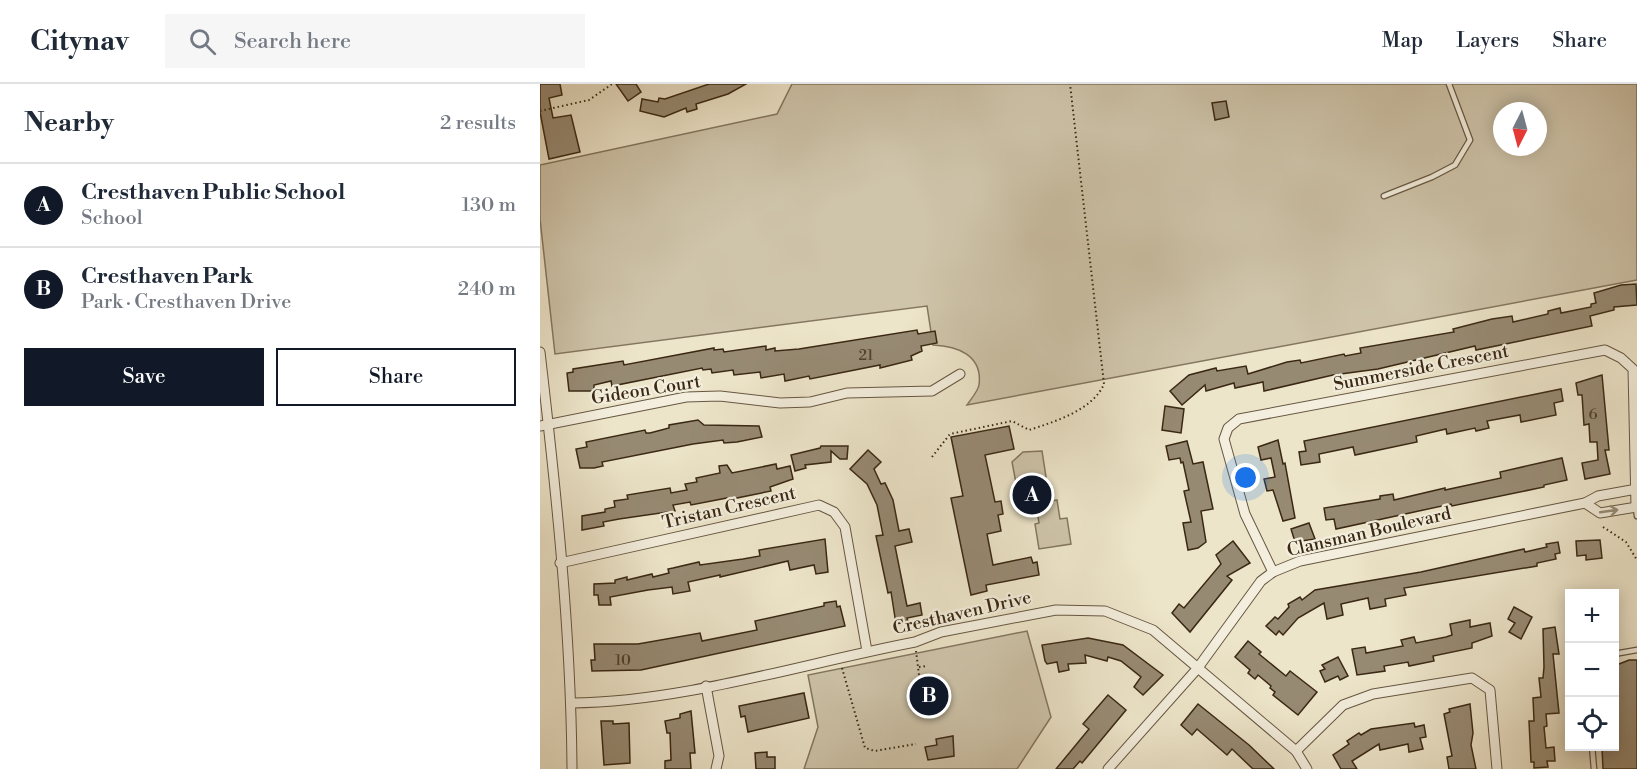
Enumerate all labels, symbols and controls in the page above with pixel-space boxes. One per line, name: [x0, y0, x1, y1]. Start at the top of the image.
search box: [165, 14, 585, 68]
text: Citynav: [30, 24, 129, 59]
icon: search: [186, 25, 219, 58]
text: Search here: [234, 28, 351, 55]
text: Map: [1382, 28, 1423, 54]
text: Layers: [1456, 28, 1519, 54]
text: Share: [1552, 28, 1607, 54]
north arrow: [1493, 102, 1547, 156]
text: Nearby: [24, 107, 114, 139]
text: 2 results: [440, 111, 516, 136]
text: Cresthaven Public School: [81, 179, 345, 206]
text: A: [36, 193, 51, 218]
text: 130 m: [461, 193, 516, 218]
text: School: [81, 206, 143, 231]
text: Cresthaven Park: [81, 263, 253, 290]
text: B: [36, 277, 51, 302]
text: 240 m: [458, 277, 516, 302]
text: Park · Cresthaven Drive: [81, 290, 291, 315]
street label: Summerside Crescent: [1331, 340, 1511, 396]
house number: 21: [858, 346, 874, 365]
button: Save: [24, 348, 264, 406]
button: Share: [276, 348, 516, 406]
street label: Gideon Court: [590, 370, 703, 410]
house number: 6: [1588, 405, 1598, 424]
your location: [1231, 463, 1260, 492]
pin: A: [1012, 472, 1052, 518]
street label: Tristan Crescent: [660, 481, 799, 535]
street label: Clansman Boulevard: [1285, 502, 1454, 562]
one-way arrow: [1599, 506, 1619, 517]
street label: Cresthaven Drive: [891, 586, 1033, 640]
map controls: [1565, 589, 1619, 751]
button: +: [1565, 589, 1619, 643]
button: −: [1565, 643, 1619, 697]
house number: 10: [615, 651, 631, 670]
pin: B: [910, 674, 948, 718]
button: locate: [1565, 697, 1619, 751]

